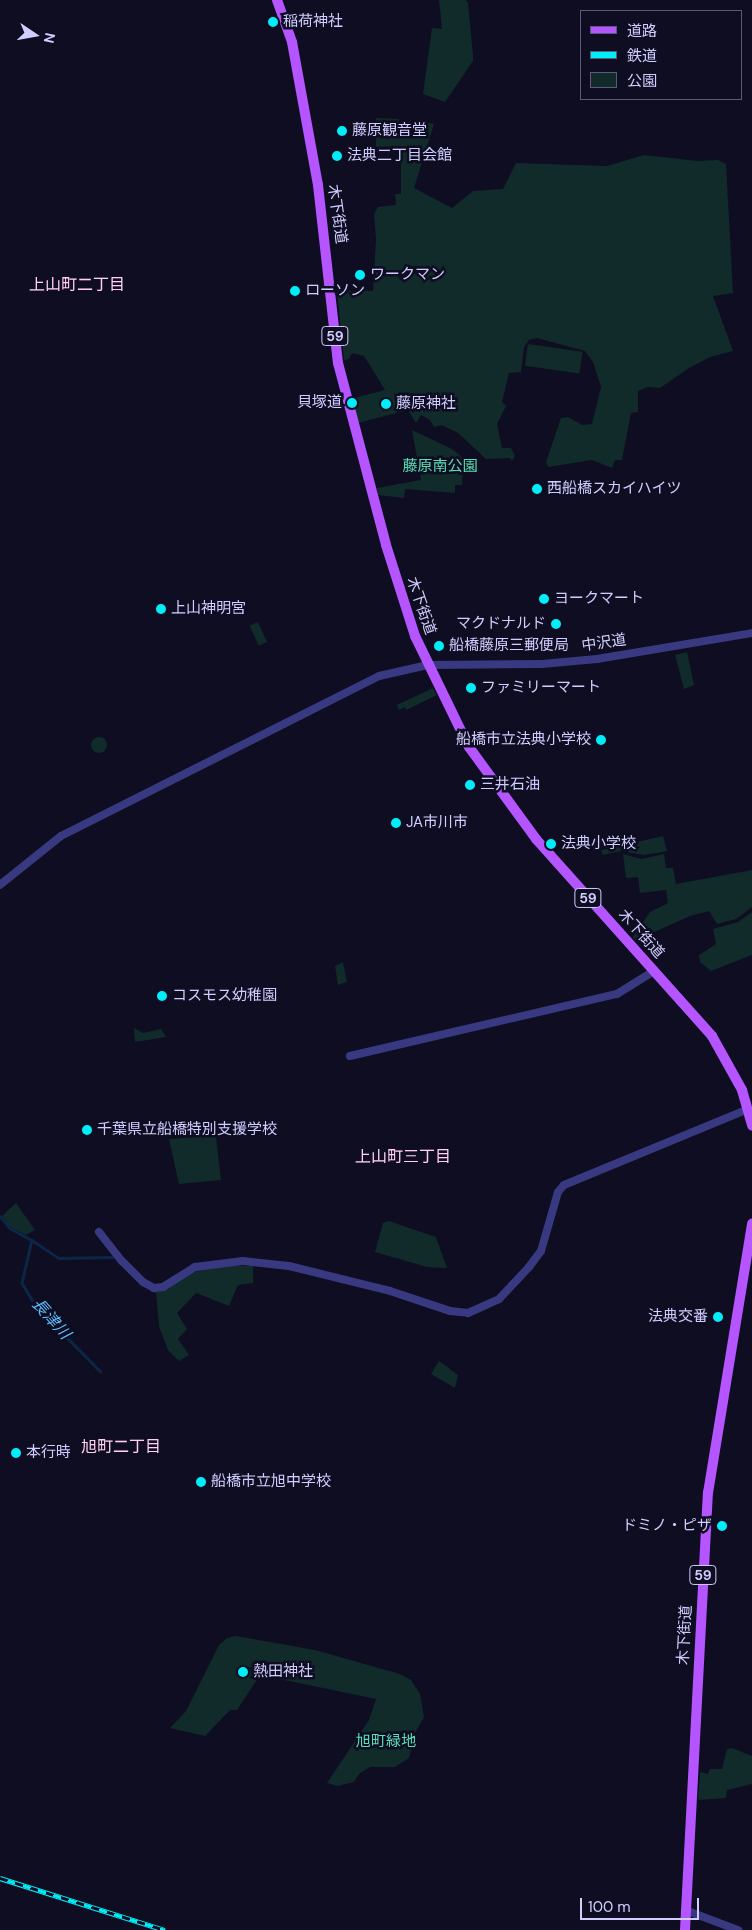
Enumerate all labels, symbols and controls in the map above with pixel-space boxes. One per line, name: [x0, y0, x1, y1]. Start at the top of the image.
north arrow: [10, 10, 60, 60]
legend: [580, 10, 742, 100]
place label: 稲荷神社: [283, 13, 343, 31]
marker: 稲荷神社: [267, 16, 279, 28]
text: 道路: [627, 21, 657, 41]
text: N: [40, 31, 60, 45]
text: 鉄道: [627, 46, 657, 66]
text: 公園: [627, 71, 657, 91]
place label: 藤原観音堂: [352, 122, 427, 140]
marker: 藤原観音堂: [336, 125, 348, 137]
place label: 法典二丁目会館: [347, 147, 452, 165]
marker: 法典二丁目会館: [331, 150, 343, 162]
street label: 木下街道: [324, 183, 350, 245]
place label: ワークマン: [370, 266, 445, 284]
marker: ワークマン: [354, 269, 366, 281]
district label: 上山町二丁目: [29, 275, 125, 295]
place label: ローソン: [305, 282, 365, 300]
marker: ローソン: [289, 285, 301, 297]
road number: 59: [321, 324, 349, 348]
place label: 貝塚道: [297, 394, 342, 412]
place label: 藤原神社: [396, 395, 456, 413]
marker: 貝塚道: [346, 397, 358, 409]
marker: 藤原神社: [380, 398, 392, 410]
park label: 藤原南公園: [403, 458, 477, 476]
place label: 西船橋スカイハイツ: [547, 480, 682, 498]
marker: 西船橋スカイハイツ: [531, 483, 543, 495]
street label: 木下街道: [403, 575, 439, 637]
place label: ヨークマート: [554, 590, 644, 608]
marker: ヨークマート: [538, 593, 550, 605]
place label: 上山神明宮: [171, 600, 246, 618]
marker: 上山神明宮: [155, 603, 167, 615]
place label: マクドナルド: [456, 615, 546, 633]
marker: マクドナルド: [550, 618, 562, 630]
street label: 中沢道: [580, 631, 628, 655]
place label: 船橋藤原三郵便局: [449, 637, 569, 655]
marker: 船橋藤原三郵便局: [433, 640, 445, 652]
place label: ファミリーマート: [481, 679, 601, 697]
marker: ファミリーマート: [465, 682, 477, 694]
place label: 船橋市立法典小学校: [456, 731, 591, 749]
marker: 船橋市立法典小学校: [595, 734, 607, 746]
place label: 三井石油: [480, 776, 540, 794]
marker: 三井石油: [464, 779, 476, 791]
place label: JA市川市: [406, 814, 468, 832]
marker: JA市川市: [390, 817, 402, 829]
place label: 法典小学校: [561, 835, 636, 853]
marker: 法典小学校: [545, 838, 557, 850]
road number: 59: [574, 886, 602, 910]
street label: 木下街道: [614, 906, 668, 962]
place label: コスモス幼稚園: [172, 987, 277, 1005]
marker: コスモス幼稚園: [156, 990, 168, 1002]
place label: 千葉県立船橋特別支援学校: [97, 1121, 277, 1139]
marker: 千葉県立船橋特別支援学校: [81, 1124, 93, 1136]
district label: 上山町三丁目: [355, 1147, 451, 1167]
water label: 長津川: [28, 1295, 74, 1343]
place label: 法典交番: [648, 1308, 708, 1326]
marker: 法典交番: [712, 1311, 724, 1323]
district label: 旭町二丁目: [81, 1437, 161, 1457]
place label: 本行時: [26, 1444, 71, 1462]
marker: 本行時: [10, 1447, 22, 1459]
place label: 船橋市立旭中学校: [211, 1473, 331, 1491]
marker: 船橋市立旭中学校: [195, 1476, 207, 1488]
place label: ドミノ・ピザ: [622, 1517, 712, 1535]
marker: ドミノ・ピザ: [716, 1520, 728, 1532]
road number: 59: [689, 1564, 717, 1586]
street label: 木下街道: [674, 1605, 696, 1665]
place label: 熱田神社: [253, 1663, 313, 1681]
marker: 熱田神社: [237, 1666, 249, 1678]
park label: 旭町緑地: [356, 1733, 416, 1751]
scale bar: [582, 1888, 701, 1920]
text: 100 m: [588, 1897, 631, 1917]

